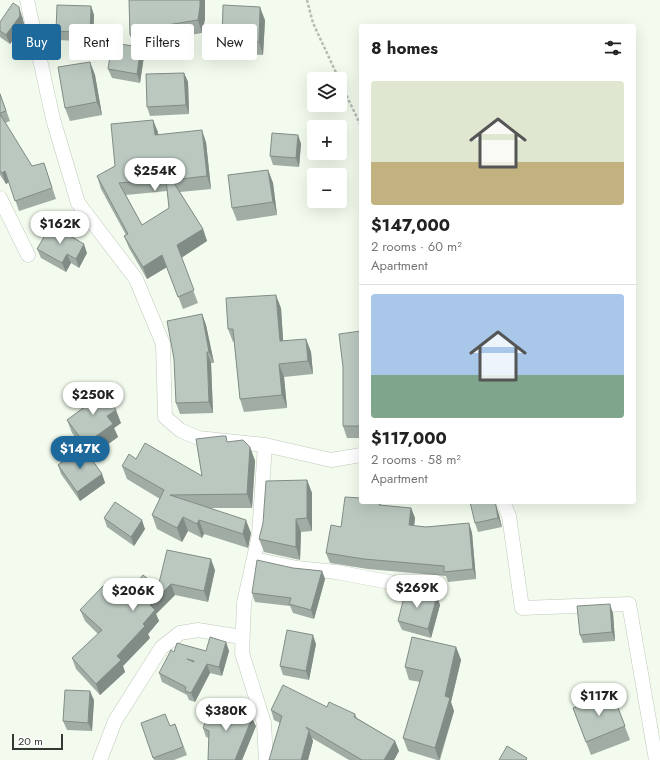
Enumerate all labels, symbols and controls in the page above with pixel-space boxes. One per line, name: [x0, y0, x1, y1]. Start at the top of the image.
chip: Buy: [12, 24, 61, 60]
chip: Rent: [69, 24, 123, 60]
chip: Filters: [131, 24, 194, 60]
chip: New: [202, 24, 257, 60]
text: 8 homes: [371, 36, 438, 60]
icon: filters: [602, 37, 624, 59]
map controls: [307, 72, 347, 208]
button: layers: [307, 72, 347, 112]
icon: home: [462, 107, 534, 179]
button: +: [307, 120, 347, 160]
pin: $254K: [127, 158, 183, 192]
text: $254K: [133, 161, 177, 180]
button: −: [307, 168, 347, 208]
pin: $162K: [32, 211, 88, 245]
text: $147,000: [371, 213, 450, 237]
text: $162K: [39, 214, 81, 233]
text: 2 rooms · 60 m²: [371, 237, 462, 256]
text: Apartment: [371, 256, 428, 275]
icon: home: [462, 320, 534, 392]
pin: $250K: [65, 382, 121, 416]
text: $250K: [72, 385, 114, 404]
text: $117,000: [371, 426, 447, 450]
pin: $147K: [52, 436, 108, 470]
text: $147K: [60, 439, 100, 458]
text: 2 rooms · 58 m²: [371, 450, 461, 469]
text: Apartment: [371, 469, 428, 488]
pin: $269K: [389, 575, 445, 609]
pin: $206K: [105, 578, 161, 612]
text: $269K: [395, 578, 439, 597]
text: $206K: [111, 581, 155, 600]
pin: $117K: [571, 683, 627, 717]
text: $117K: [580, 686, 618, 705]
pin: $380K: [198, 698, 254, 732]
text: $380K: [205, 701, 247, 720]
scale bar: [12, 732, 63, 751]
text: 20 m: [18, 733, 43, 749]

